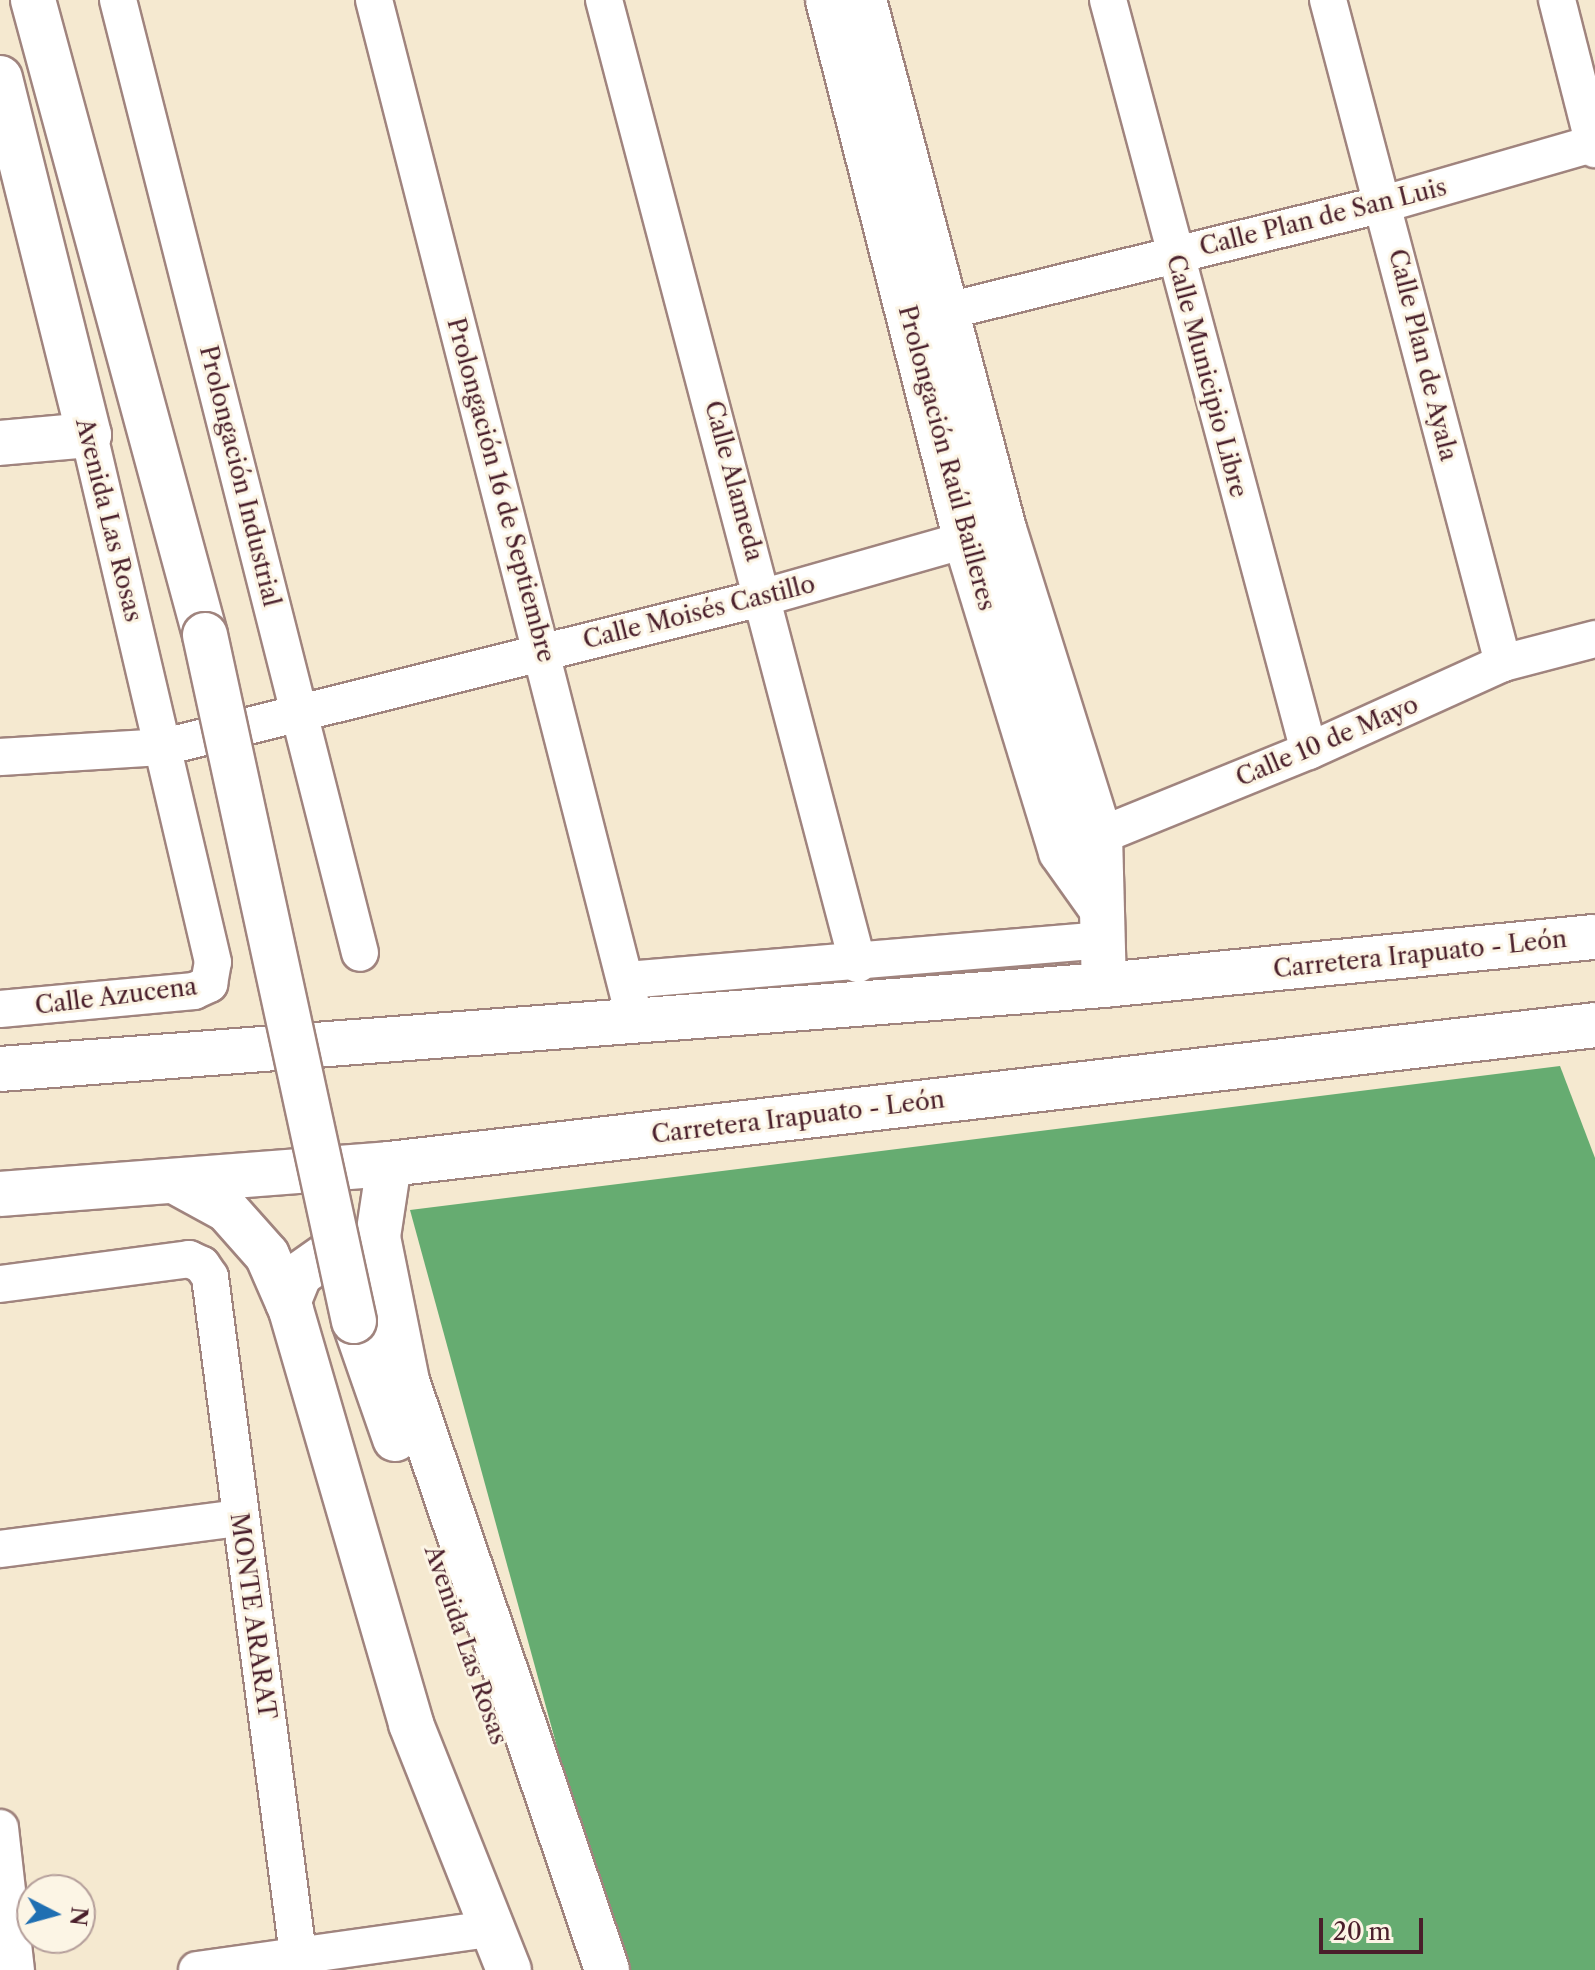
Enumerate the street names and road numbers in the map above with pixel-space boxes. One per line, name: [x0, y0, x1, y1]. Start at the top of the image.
street label: Calle Plan de San Luis: [1197, 172, 1449, 262]
street label: Calle Plan de Ayala: [1383, 246, 1463, 464]
street label: Calle Municipio Libre: [1161, 251, 1253, 501]
street label: Prolongación Raúl Bailleres: [892, 302, 1002, 614]
street label: Prolongación 16 de Septiembre: [441, 315, 561, 665]
street label: Prolongación Industrial: [194, 343, 286, 609]
street label: Calle Alameda: [699, 397, 769, 565]
street label: Avenida Las Rosas: [70, 415, 148, 625]
street label: Calle Moisés Castillo: [580, 569, 818, 655]
street label: Calle 10 de Mayo: [1232, 690, 1422, 792]
street label: Carretera Irapuato - León: [1272, 924, 1568, 984]
street label: Calle Azucena: [33, 972, 199, 1020]
street label: Carretera Irapuato - León: [650, 1085, 946, 1149]
street label: MONTE ARARAT: [224, 1510, 282, 1722]
street label: Avenida Las Rosas: [418, 1542, 514, 1748]

